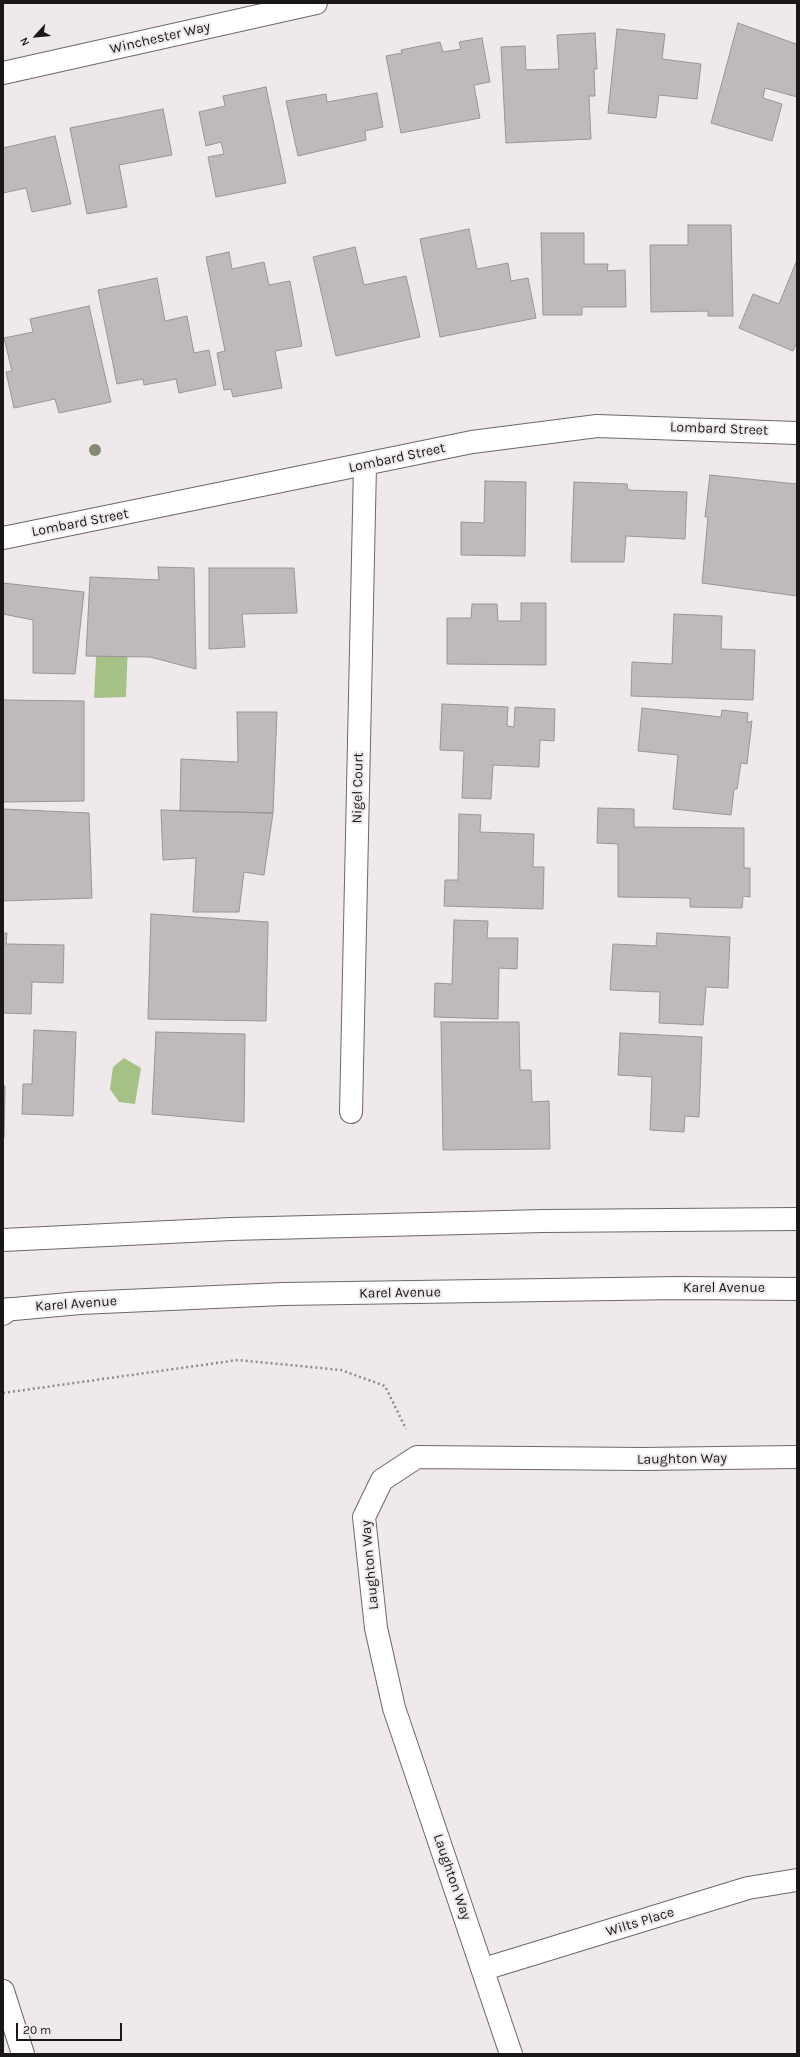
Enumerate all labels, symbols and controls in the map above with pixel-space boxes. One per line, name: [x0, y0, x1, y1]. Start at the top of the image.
north arrow: [16, 16, 56, 56]
street label: Winchester Way: [108, 18, 212, 58]
text: N: [17, 35, 32, 48]
street label: Lombard Street: [670, 419, 768, 439]
street label: Lombard Street: [347, 440, 447, 476]
street label: Lombard Street: [30, 505, 130, 541]
street label: Nigel Court: [349, 752, 367, 824]
street label: Karel Avenue: [683, 1280, 765, 1296]
street label: Karel Avenue: [359, 1284, 441, 1302]
street label: Karel Avenue: [35, 1293, 117, 1315]
street label: Laughton Way: [637, 1450, 727, 1468]
street label: Laughton Way: [358, 1519, 382, 1611]
street label: Laughton Way: [429, 1832, 475, 1922]
street label: Wilts Place: [604, 1904, 676, 1940]
scale bar: [18, 2015, 124, 2041]
text: 20 m: [23, 2023, 51, 2037]

